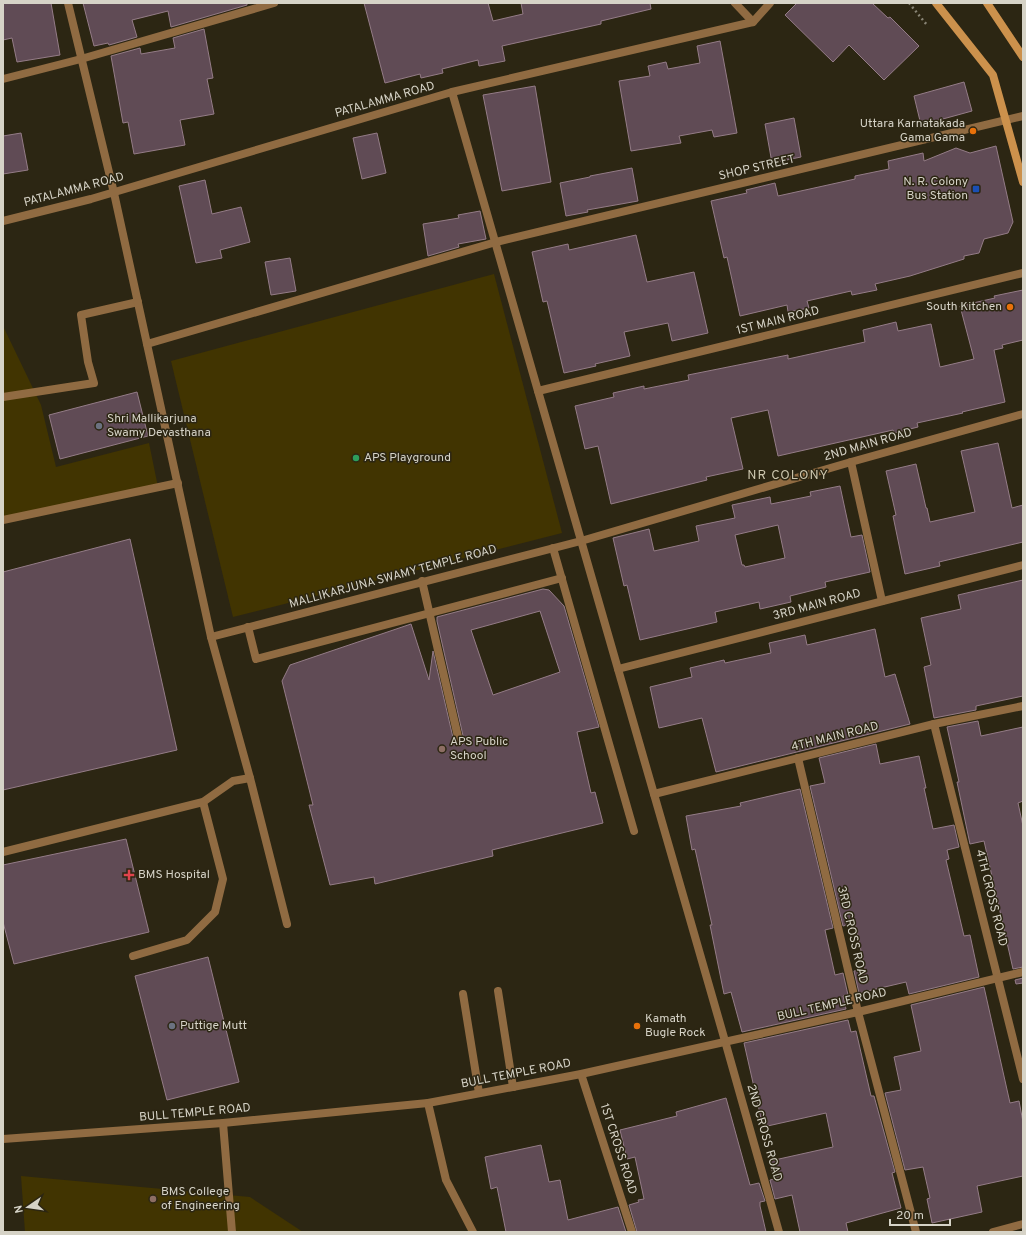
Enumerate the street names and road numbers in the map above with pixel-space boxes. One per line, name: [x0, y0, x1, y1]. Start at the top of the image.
street label: PATALAMMA ROAD: [333, 78, 437, 122]
street label: SHOP STREET: [717, 151, 797, 185]
street label: PATALAMMA ROAD: [22, 169, 126, 211]
street label: 1ST MAIN ROAD: [735, 303, 821, 339]
street label: 2ND MAIN ROAD: [822, 425, 914, 465]
street label: MALLIKARJUNA SWAMY TEMPLE ROAD: [287, 542, 499, 612]
street label: 3RD MAIN ROAD: [771, 586, 863, 624]
street label: 4TH MAIN ROAD: [790, 718, 880, 756]
street label: 4TH CROSS ROAD: [971, 848, 1011, 948]
street label: 3RD CROSS ROAD: [833, 884, 871, 986]
street label: BULL TEMPLE ROAD: [776, 985, 888, 1025]
street label: BULL TEMPLE ROAD: [460, 1055, 572, 1093]
street label: 2ND CROSS ROAD: [742, 1082, 786, 1184]
street label: BULL TEMPLE ROAD: [139, 1100, 251, 1126]
street label: 1ST CROSS ROAD: [596, 1102, 640, 1196]

